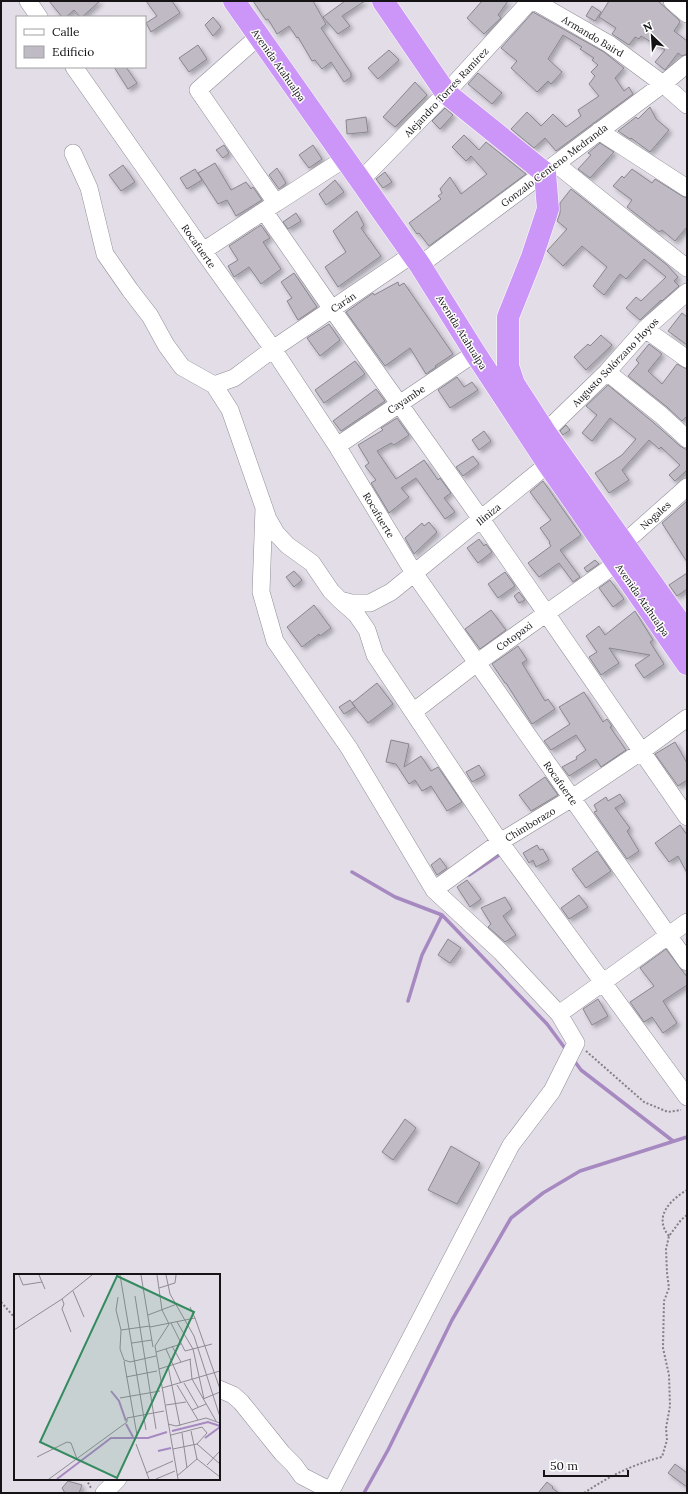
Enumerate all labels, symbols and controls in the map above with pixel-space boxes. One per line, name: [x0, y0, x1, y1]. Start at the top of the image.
street label: Armando Baird: [559, 12, 626, 60]
legend: [16, 16, 146, 68]
north arrow: [632, 16, 672, 56]
text: N: [641, 19, 655, 35]
text: Calle: [52, 24, 80, 39]
street label: Avenida Atahualpa: [248, 26, 308, 104]
text: Edificio: [52, 44, 94, 59]
street label: Alejandro Torres Ramírez: [401, 45, 491, 141]
street label: Gonzalo Centeno Medranda: [498, 121, 610, 210]
street label: Rocafuerte: [179, 222, 219, 271]
street label: Carán: [328, 289, 358, 316]
street label: Avenida Atahualpa: [433, 292, 490, 372]
street label: Augusto Solórzano Hoyos: [569, 315, 662, 410]
street label: Cayambe: [385, 382, 428, 417]
street label: Rocafuerte: [360, 490, 398, 541]
street label: Nogales: [637, 498, 674, 533]
street label: Iliniza: [473, 501, 503, 528]
street label: Avenida Atahualpa: [612, 561, 672, 639]
street label: Cotopaxi: [494, 619, 535, 654]
street label: Rocafuerte: [541, 759, 581, 808]
street label: Chimborazo: [503, 804, 558, 845]
inset map: [14, 1274, 220, 1480]
scale bar: [544, 1452, 628, 1478]
text: 50 m: [550, 1458, 578, 1473]

